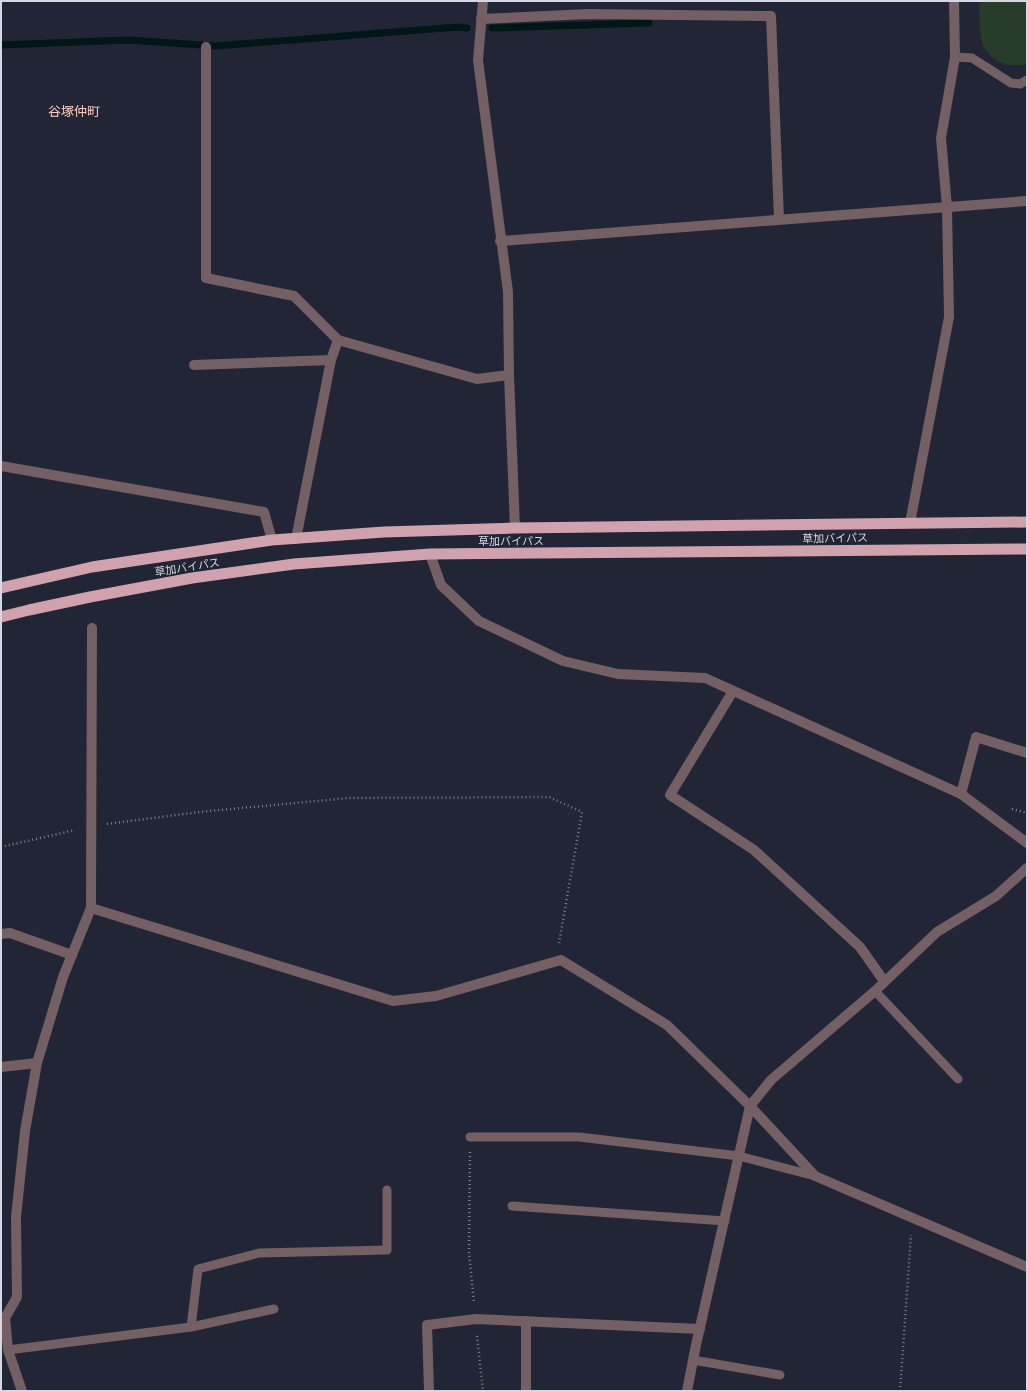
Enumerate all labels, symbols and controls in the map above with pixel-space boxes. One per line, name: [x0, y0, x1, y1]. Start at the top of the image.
district label: 谷塚仲町: [48, 103, 100, 120]
street label: 草加バイパス: [802, 530, 868, 546]
street label: 草加バイパス: [478, 534, 544, 548]
street label: 草加バイパス: [153, 555, 221, 579]

